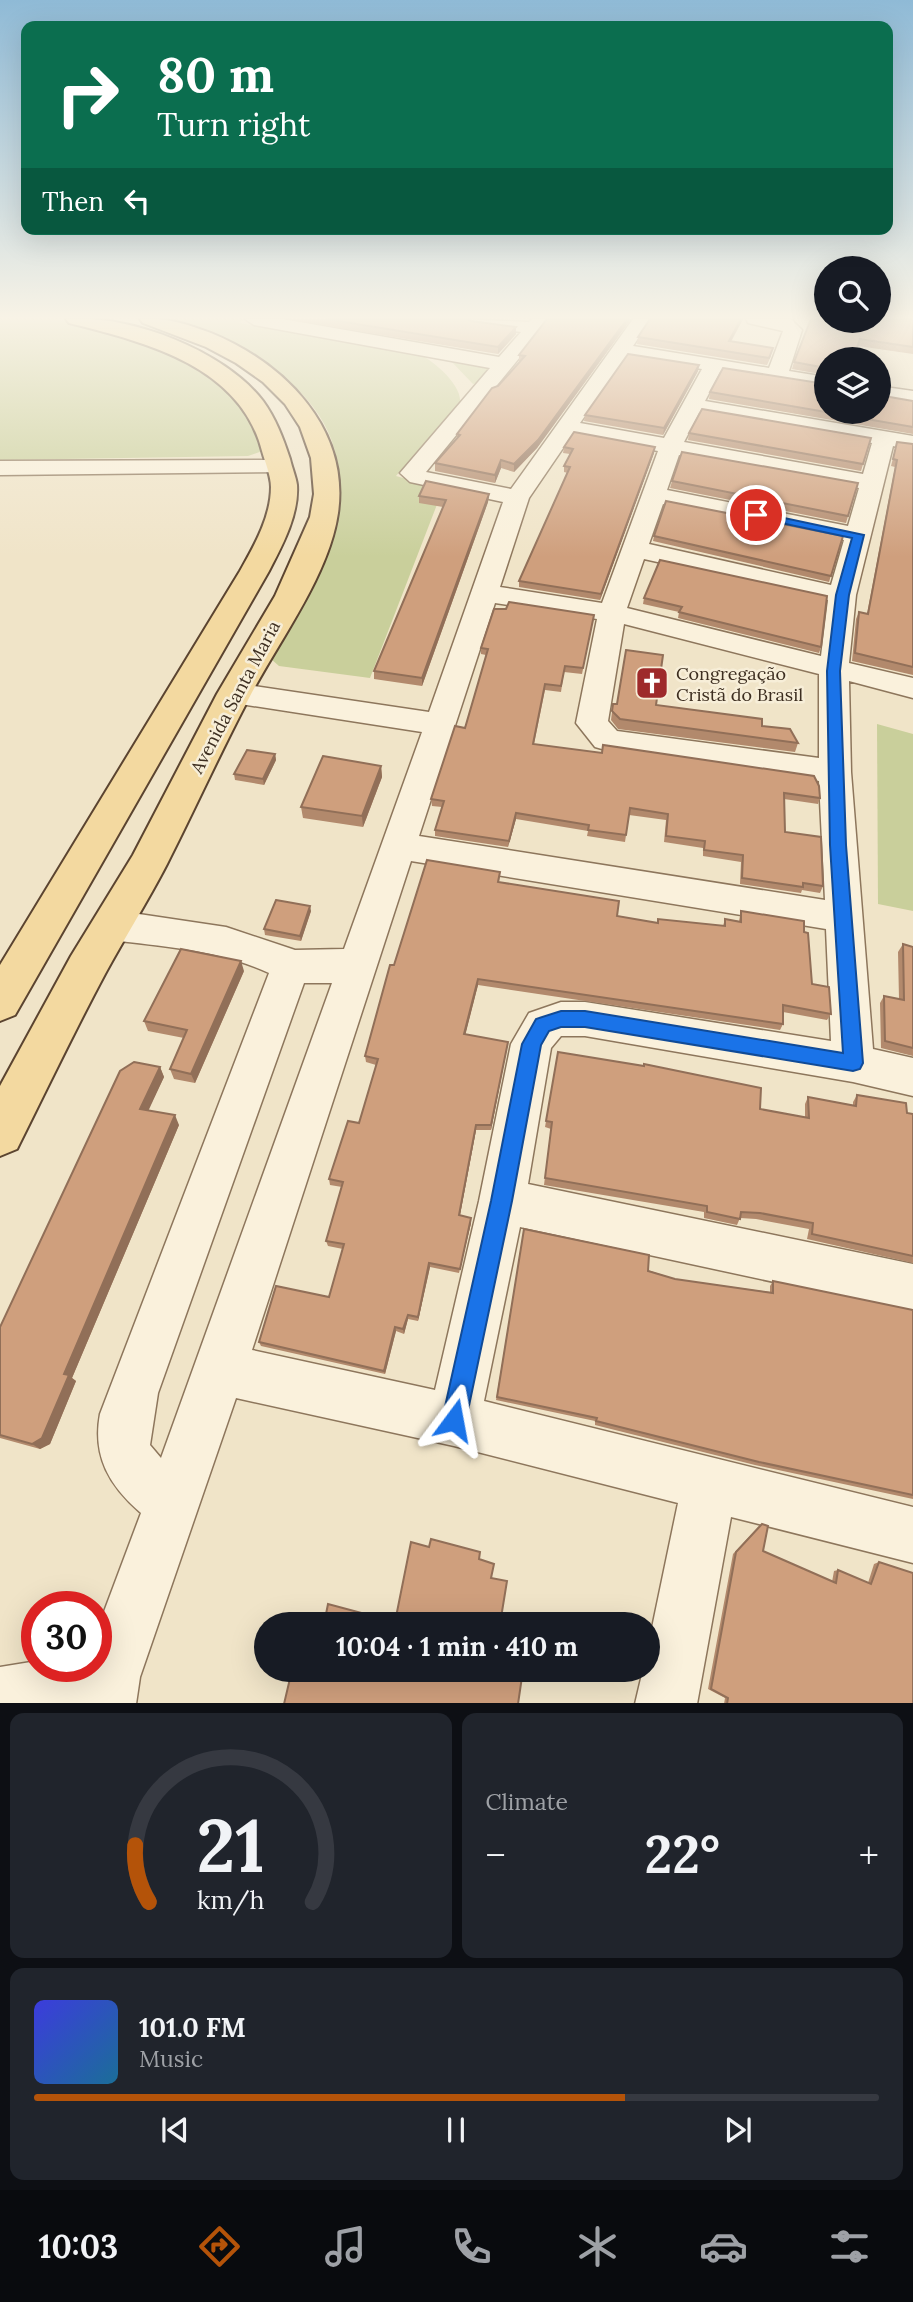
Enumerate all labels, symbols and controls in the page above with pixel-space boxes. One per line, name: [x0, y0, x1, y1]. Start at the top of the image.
text: 80 m: [157, 43, 274, 105]
icon: right: [42, 49, 133, 140]
text: Turn right: [157, 104, 310, 145]
icon: left: [118, 182, 156, 220]
text: Then: [42, 185, 104, 218]
map controls: [814, 256, 891, 424]
button: search: [814, 256, 891, 333]
button: layers: [814, 347, 891, 424]
pin: [726, 485, 786, 545]
icon: arrive: [737, 496, 775, 534]
street label: Avenida Santa Maria: [185, 617, 285, 778]
place label: Congregação Cristã do Brasil: [676, 662, 803, 706]
church icon: Congregação Cristã do Brasil: [633, 664, 671, 702]
position arrow: [417, 1383, 491, 1457]
speed limit sign: 30: [21, 1591, 112, 1682]
text: 10:04 · 1 min · 410 m: [336, 1630, 578, 1663]
text: Climate: [486, 1787, 568, 1816]
text: 21: [197, 1799, 265, 1892]
text: 22°: [645, 1821, 720, 1887]
text: −: [486, 1831, 506, 1879]
text: +: [859, 1831, 879, 1879]
text: km/h: [197, 1883, 265, 1915]
text: 101.0 FM: [139, 2011, 246, 2044]
text: Music: [139, 2044, 203, 2073]
icon: previous: [156, 2111, 194, 2149]
icon: pause: [437, 2111, 475, 2149]
icon: next: [719, 2111, 757, 2149]
icon: directions: [195, 2222, 244, 2271]
icon: music: [321, 2222, 370, 2271]
icon: phone: [447, 2222, 496, 2271]
icon: climate: [573, 2222, 622, 2271]
icon: car: [699, 2222, 748, 2271]
icon: filters: [825, 2222, 874, 2271]
text: 10:03: [39, 2226, 118, 2267]

